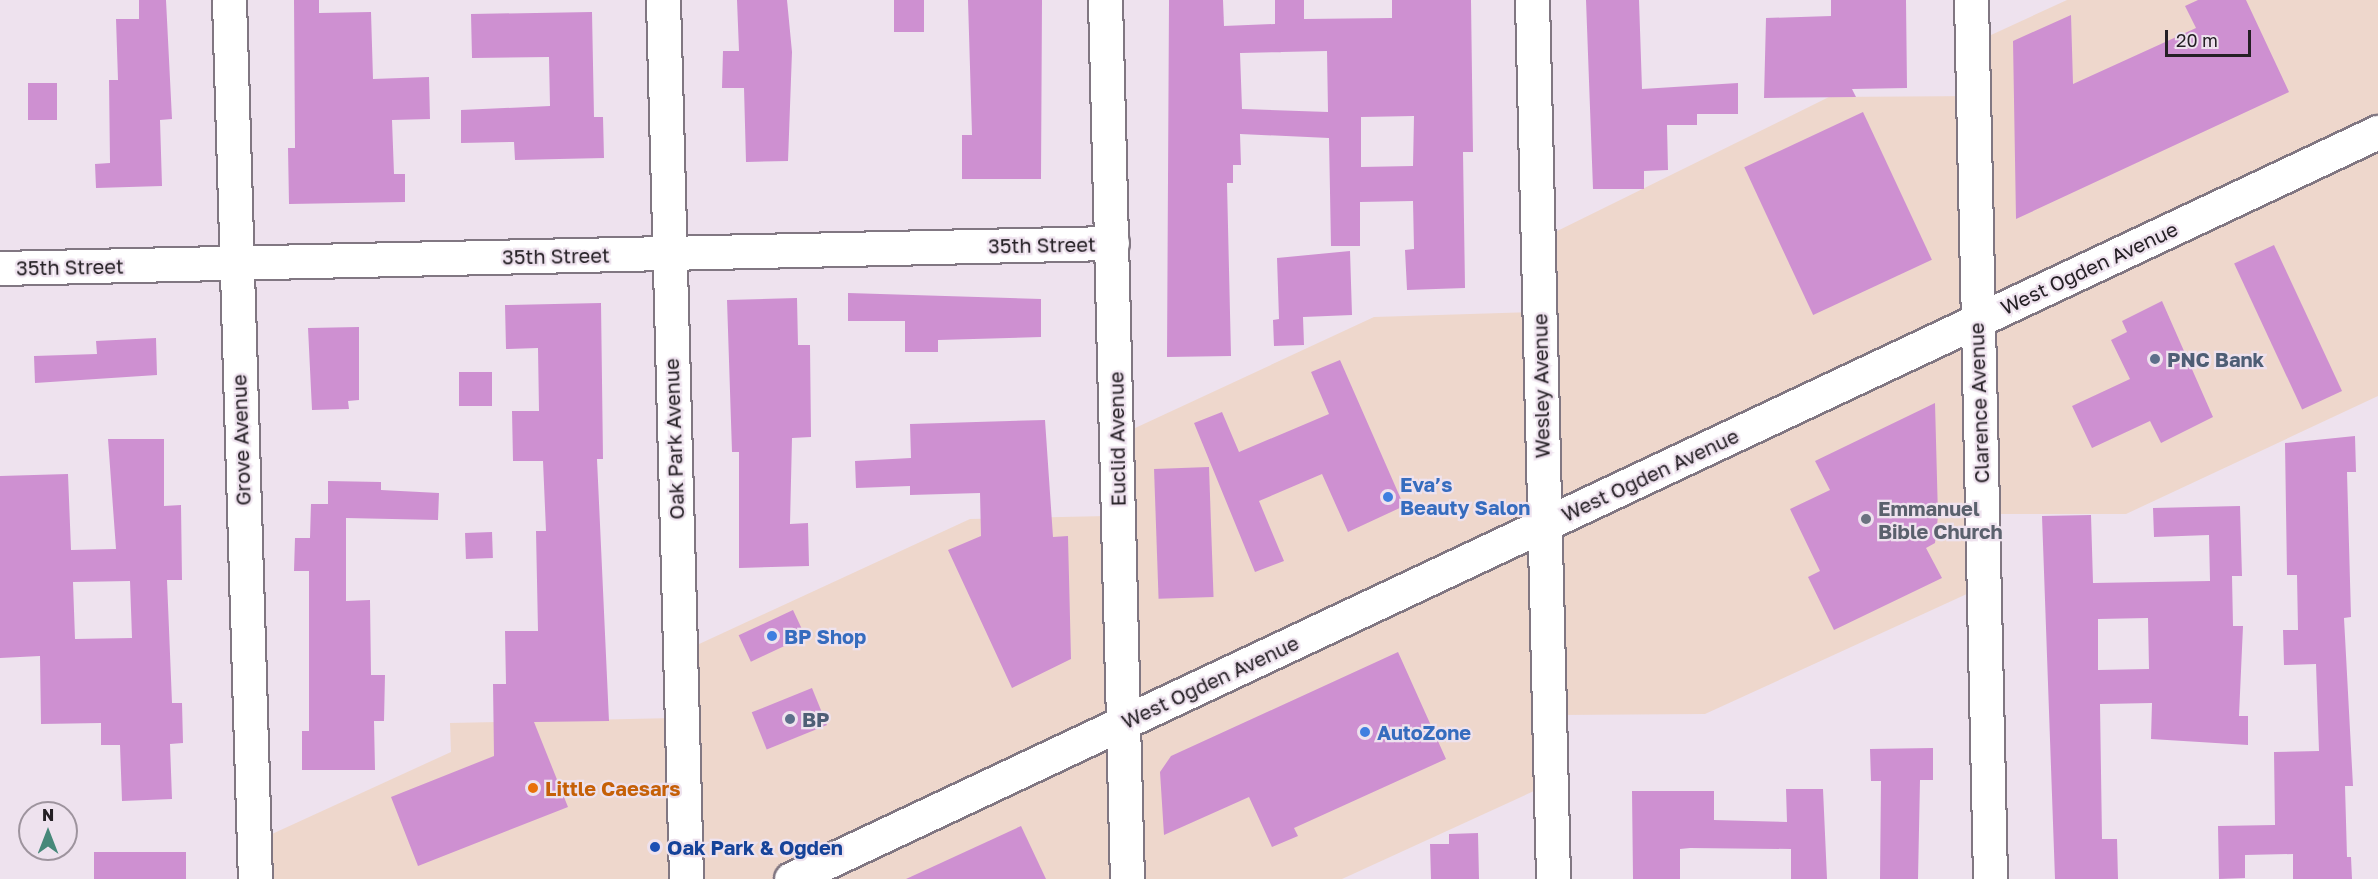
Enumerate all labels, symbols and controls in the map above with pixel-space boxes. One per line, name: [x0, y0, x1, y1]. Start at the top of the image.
scale bar: [2168, 18, 2254, 56]
text: 20 m: [2176, 29, 2218, 51]
street label: West Ogden Avenue: [1997, 216, 2181, 320]
street label: 35th Street: [988, 232, 1096, 258]
street label: 35th Street: [502, 243, 610, 269]
street label: 35th Street: [16, 254, 124, 280]
street label: Wesley Avenue: [1528, 313, 1554, 459]
street label: Clarence Avenue: [1964, 322, 1994, 484]
place label: PNC Bank: [2167, 347, 2264, 371]
marker: PNC Bank: [2148, 352, 2162, 366]
street label: Oak Park Avenue: [659, 358, 689, 520]
street label: Euclid Avenue: [1104, 371, 1130, 507]
street label: Grove Avenue: [227, 374, 255, 506]
street label: West Ogden Avenue: [1558, 423, 1742, 527]
place label: Eva’s Beauty Salon: [1400, 473, 1530, 520]
marker: Eva’s Beauty Salon: [1381, 490, 1395, 504]
place label: Emmanuel Bible Church: [1878, 496, 2003, 543]
marker: Emmanuel Bible Church: [1859, 512, 1873, 526]
place label: BP Shop: [784, 624, 866, 648]
marker: BP Shop: [765, 629, 779, 643]
street label: West Ogden Avenue: [1118, 630, 1302, 734]
place label: BP: [802, 707, 829, 731]
marker: BP: [783, 712, 797, 726]
place label: AutoZone: [1377, 720, 1471, 744]
marker: AutoZone: [1358, 725, 1372, 739]
place label: Little Caesars: [545, 776, 680, 800]
marker: Little Caesars: [526, 781, 540, 795]
north arrow: [18, 801, 78, 861]
text: N: [42, 805, 54, 825]
place label: Oak Park & Ogden: [667, 835, 843, 859]
marker: Oak Park & Ogden: [648, 840, 662, 854]

